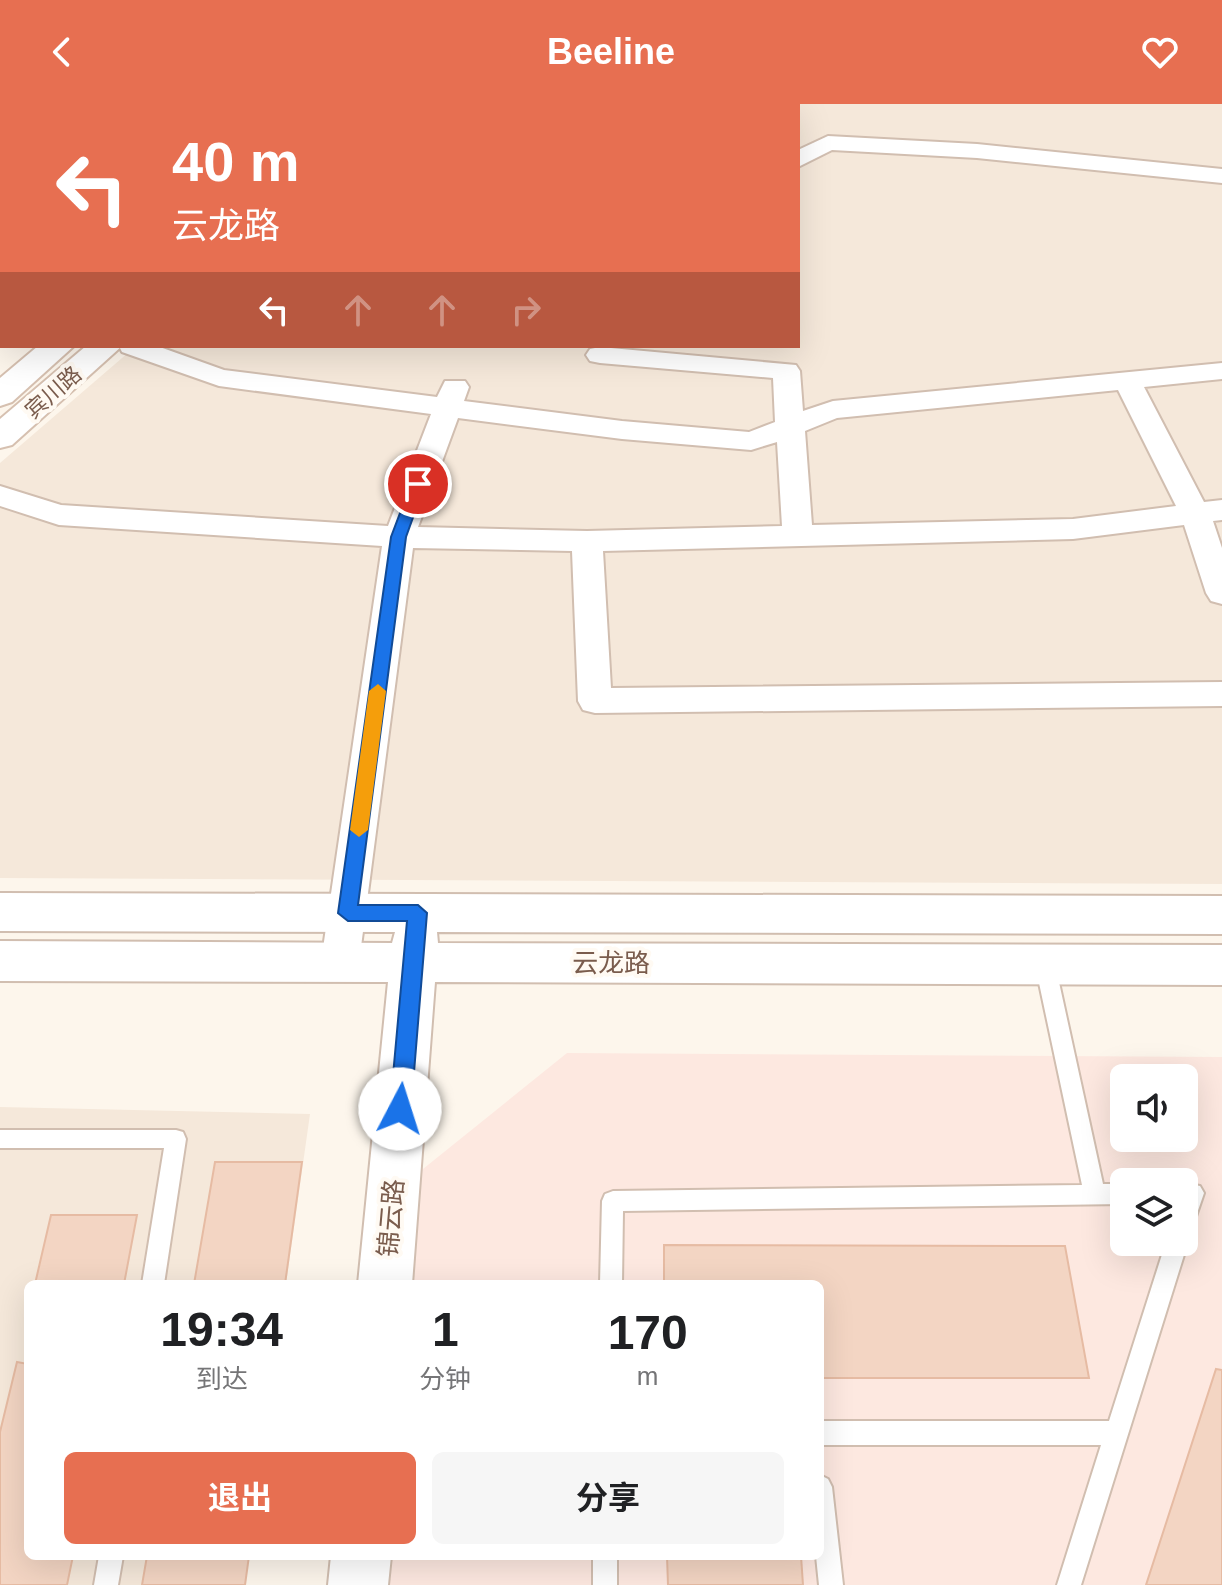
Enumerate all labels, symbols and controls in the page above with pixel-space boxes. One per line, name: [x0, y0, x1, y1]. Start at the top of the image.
icon: back: [40, 30, 84, 74]
icon: heart: [1138, 30, 1182, 74]
text: Beeline: [547, 31, 675, 72]
text: 40 m: [172, 130, 300, 193]
icon: left: [40, 136, 144, 240]
text: 云龙路: [172, 205, 280, 246]
icon: left: [252, 288, 296, 332]
icon: ahead: [336, 288, 380, 332]
icon: ahead: [420, 288, 464, 332]
icon: right: [504, 288, 548, 332]
street label: 宾川路: [20, 361, 86, 423]
pin: [384, 450, 452, 518]
icon: arrive: [396, 462, 440, 506]
street label: 云龙路: [572, 948, 650, 978]
map controls: [1110, 1064, 1198, 1256]
button: sound: [1110, 1064, 1198, 1152]
position arrow: [358, 1067, 442, 1151]
button: layers: [1110, 1168, 1198, 1256]
street label: 锦云路: [373, 1178, 409, 1258]
text: 19:34: [160, 1303, 283, 1356]
text: 1: [432, 1303, 459, 1356]
text: 170: [608, 1306, 688, 1359]
text: m: [637, 1361, 659, 1391]
text: 到达: [196, 1364, 248, 1394]
text: 分钟: [419, 1364, 471, 1394]
button: 退出: [64, 1452, 416, 1544]
button: 分享: [432, 1452, 784, 1544]

